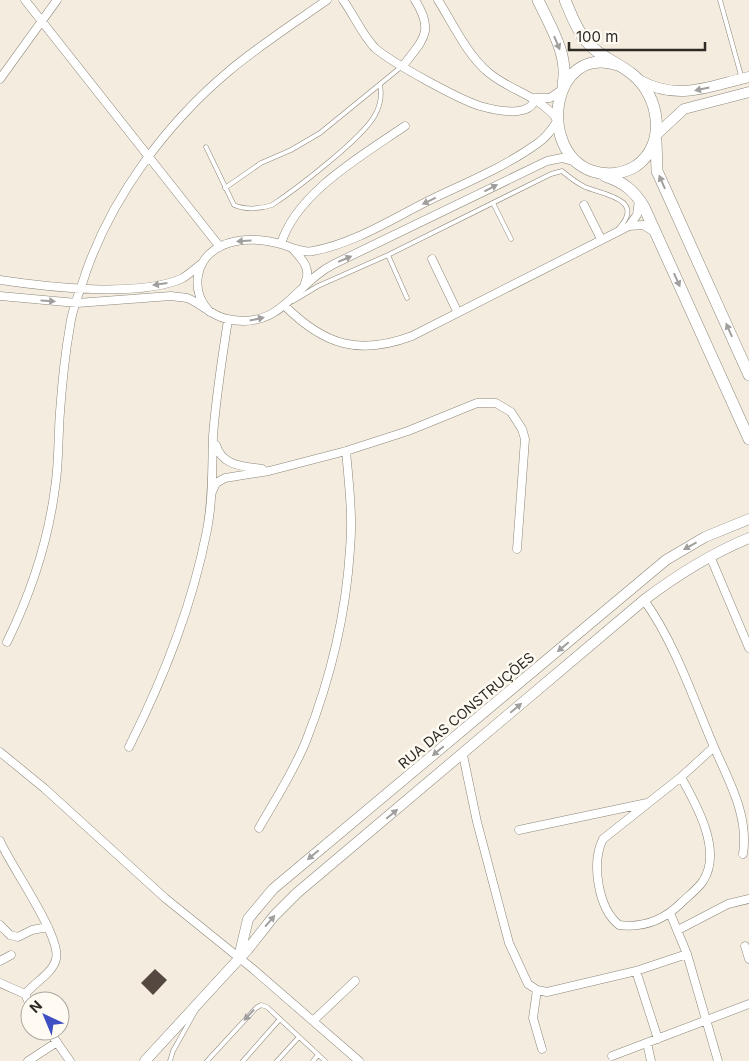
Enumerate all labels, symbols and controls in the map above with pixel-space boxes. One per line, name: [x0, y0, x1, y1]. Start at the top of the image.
scale bar: [569, 20, 705, 52]
text: 100 m: [576, 27, 618, 46]
one-way arrow: [554, 36, 562, 50]
one-way arrow: [694, 85, 709, 93]
one-way arrow: [658, 175, 666, 189]
one-way arrow: [484, 184, 498, 192]
one-way arrow: [422, 197, 436, 205]
one-way arrow: [235, 237, 251, 245]
one-way arrow: [338, 255, 353, 263]
one-way arrow: [673, 273, 681, 287]
one-way arrow: [152, 280, 168, 288]
one-way arrow: [41, 298, 57, 306]
one-way arrow: [249, 315, 264, 323]
one-way arrow: [725, 323, 733, 337]
one-way arrow: [683, 541, 696, 550]
one-way arrow: [556, 641, 569, 652]
street label: RUA DAS CONSTRUÇÕES: [395, 648, 537, 772]
one-way arrow: [509, 703, 522, 714]
one-way arrow: [433, 745, 445, 757]
one-way arrow: [385, 808, 398, 819]
one-way arrow: [307, 849, 320, 860]
one-way arrow: [264, 915, 276, 927]
north arrow: [20, 991, 70, 1041]
text: N: [26, 996, 45, 1016]
one-way arrow: [243, 1009, 255, 1021]

